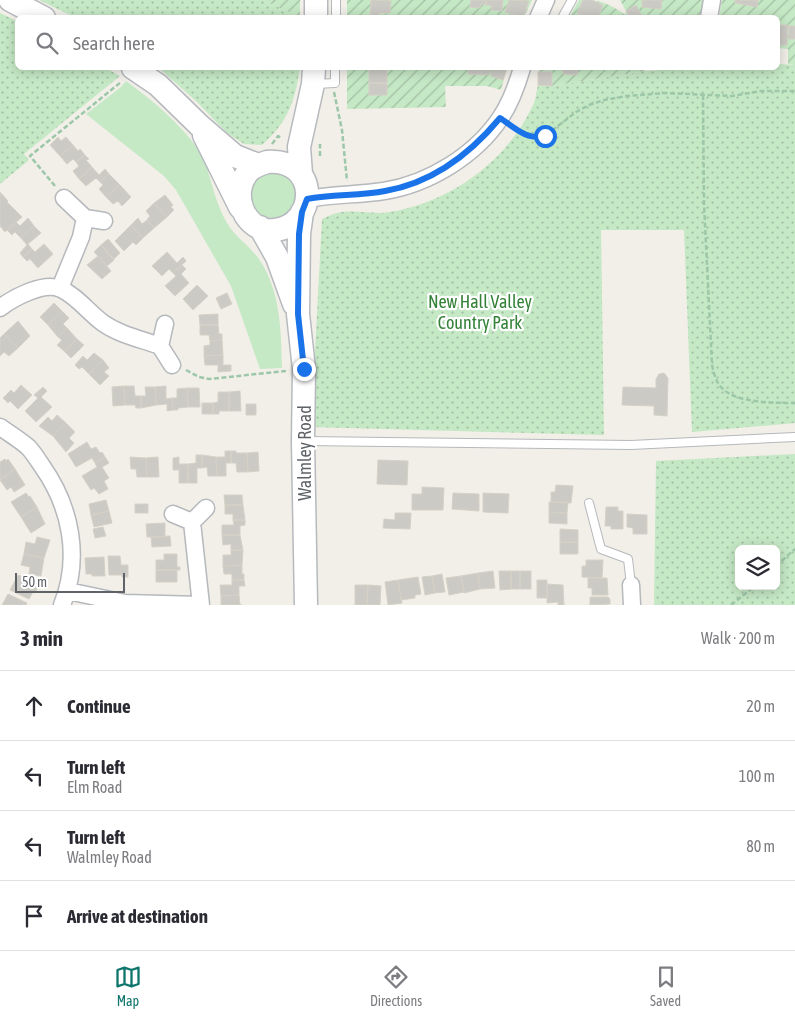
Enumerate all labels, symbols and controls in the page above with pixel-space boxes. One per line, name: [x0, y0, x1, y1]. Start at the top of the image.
search box: [15, 15, 780, 70]
icon: search: [33, 29, 61, 57]
text: Search here: [73, 32, 155, 54]
route start: [534, 125, 557, 148]
park label: New Hall Valley Country Park: [428, 291, 532, 333]
route end: [293, 358, 316, 381]
street label: Walmley Road: [294, 405, 315, 501]
map controls: [735, 545, 780, 590]
button: layers: [735, 545, 780, 590]
scale bar: [15, 570, 125, 593]
text: 50 m: [22, 574, 47, 590]
text: 3 min: [20, 626, 63, 650]
text: Walk · 200 m: [701, 629, 775, 647]
icon: ahead: [20, 692, 48, 720]
text: Continue: [67, 695, 131, 717]
text: 20 m: [746, 697, 775, 715]
text: Turn left: [67, 756, 125, 778]
icon: left: [20, 762, 48, 790]
text: 100 m: [739, 767, 775, 785]
text: Elm Road: [67, 778, 122, 796]
text: Turn left: [67, 826, 125, 848]
icon: left: [20, 832, 48, 860]
text: 80 m: [746, 837, 775, 855]
text: Walmley Road: [67, 848, 152, 866]
icon: arrive: [20, 902, 48, 930]
text: Arrive at destination: [67, 905, 208, 927]
tab: Map: [114, 963, 142, 1009]
tab: Directions: [370, 963, 422, 1009]
tab: Saved: [650, 963, 681, 1009]

